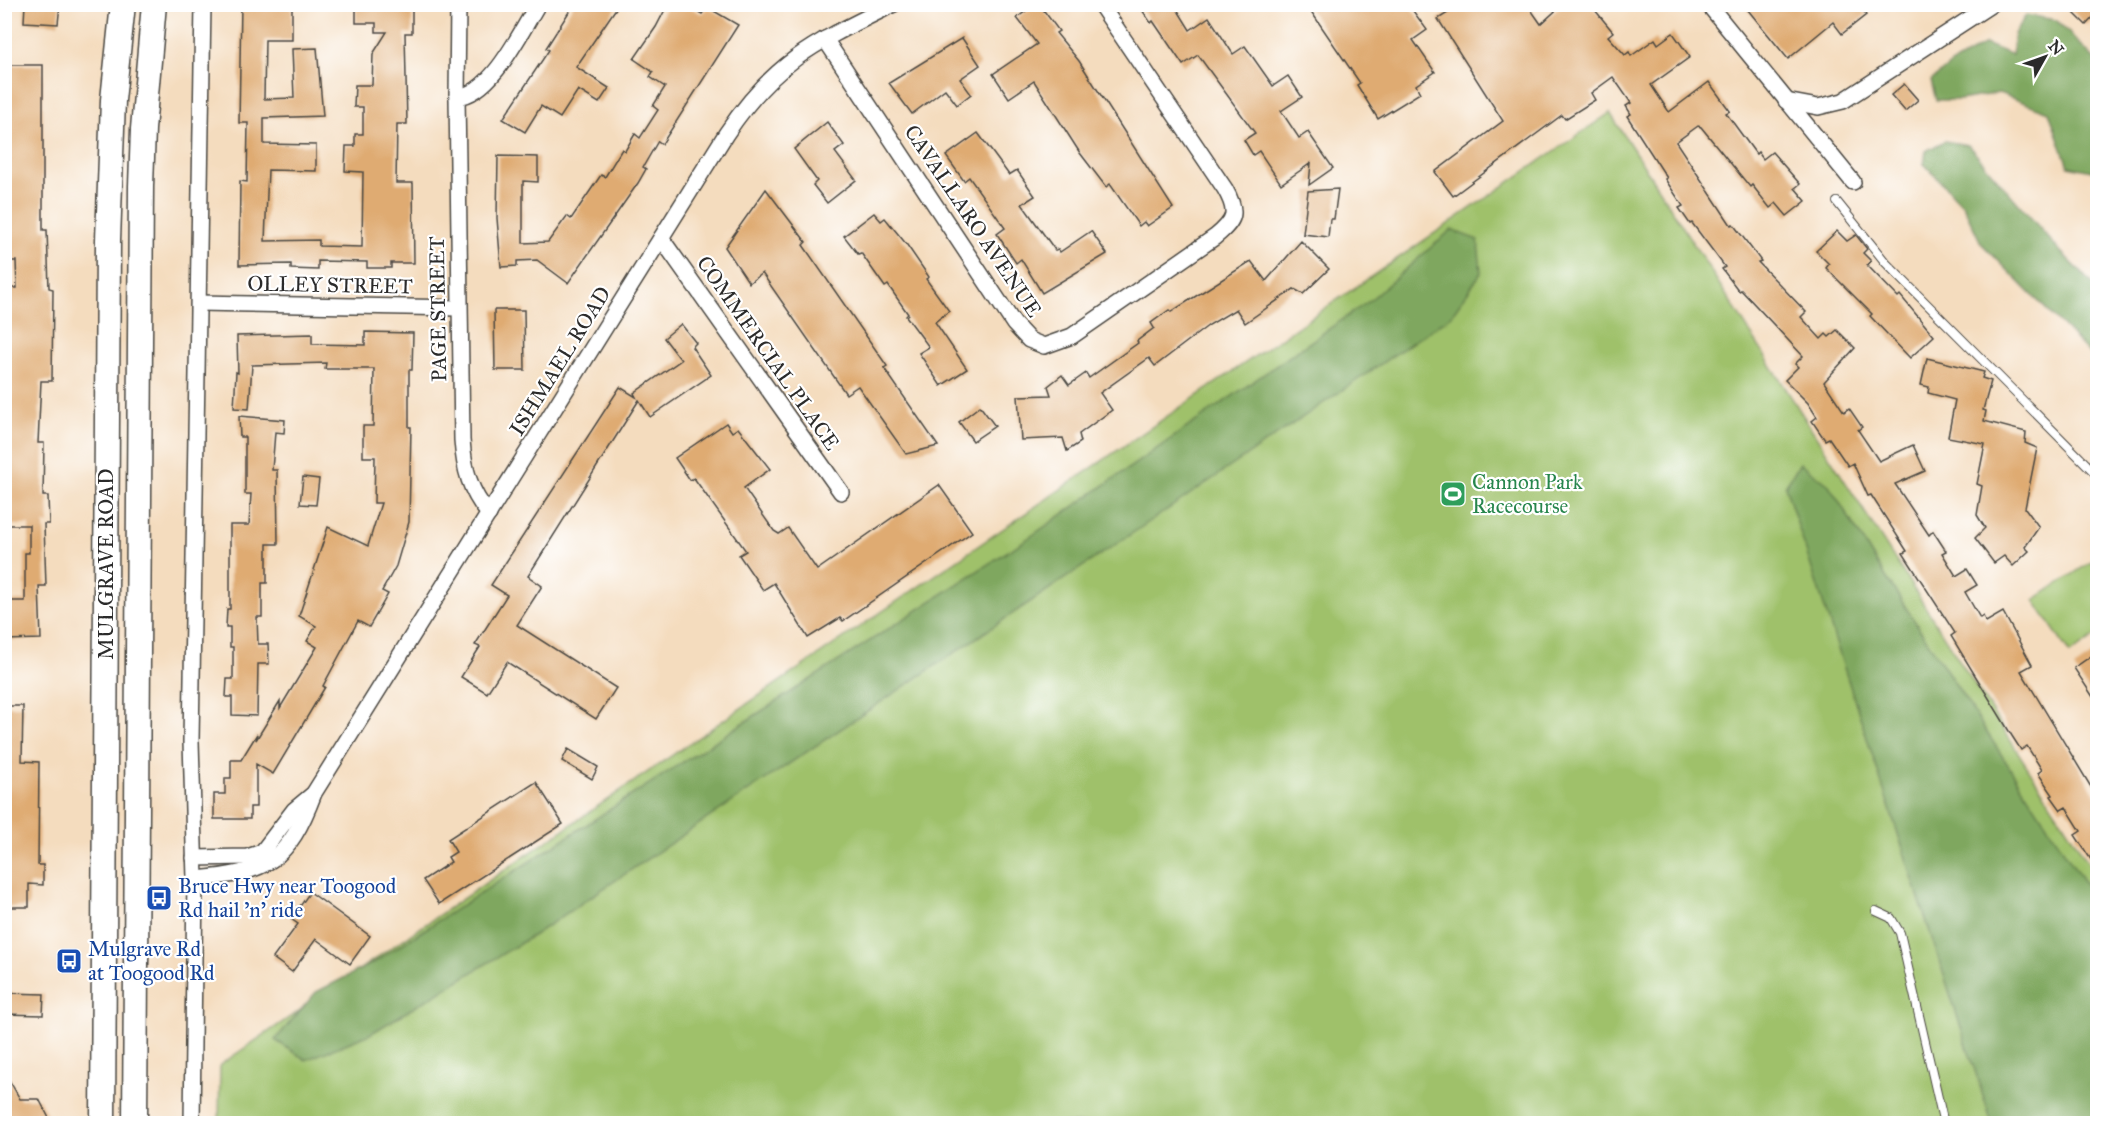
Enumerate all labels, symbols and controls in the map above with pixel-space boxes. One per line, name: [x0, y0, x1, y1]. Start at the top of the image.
north arrow: [2015, 27, 2075, 87]
text: N: [2044, 36, 2068, 59]
street label: CAVALLARO AVENUE: [899, 120, 1047, 322]
street label: PAGE STREET: [424, 236, 452, 382]
street label: COMMERCIAL PLACE: [691, 251, 845, 455]
street label: OLLEY STREET: [247, 271, 413, 299]
street label: ISHMAEL ROAD: [504, 282, 616, 440]
street label: MULGRAVE ROAD: [93, 468, 119, 660]
place label: Cannon Park Racecourse: [1472, 469, 1583, 519]
sports icon: Cannon Park Racecourse: [1438, 479, 1468, 509]
place label: Bruce Hwy near Toogood Rd hail 'n' ride: [178, 873, 397, 923]
bus stop icon: Bruce Hwy near Toogood Rd hail 'n' ride: [144, 883, 174, 913]
place label: Mulgrave Rd at Toogood Rd: [88, 936, 215, 986]
bus stop icon: Mulgrave Rd at Toogood Rd: [54, 946, 84, 976]

